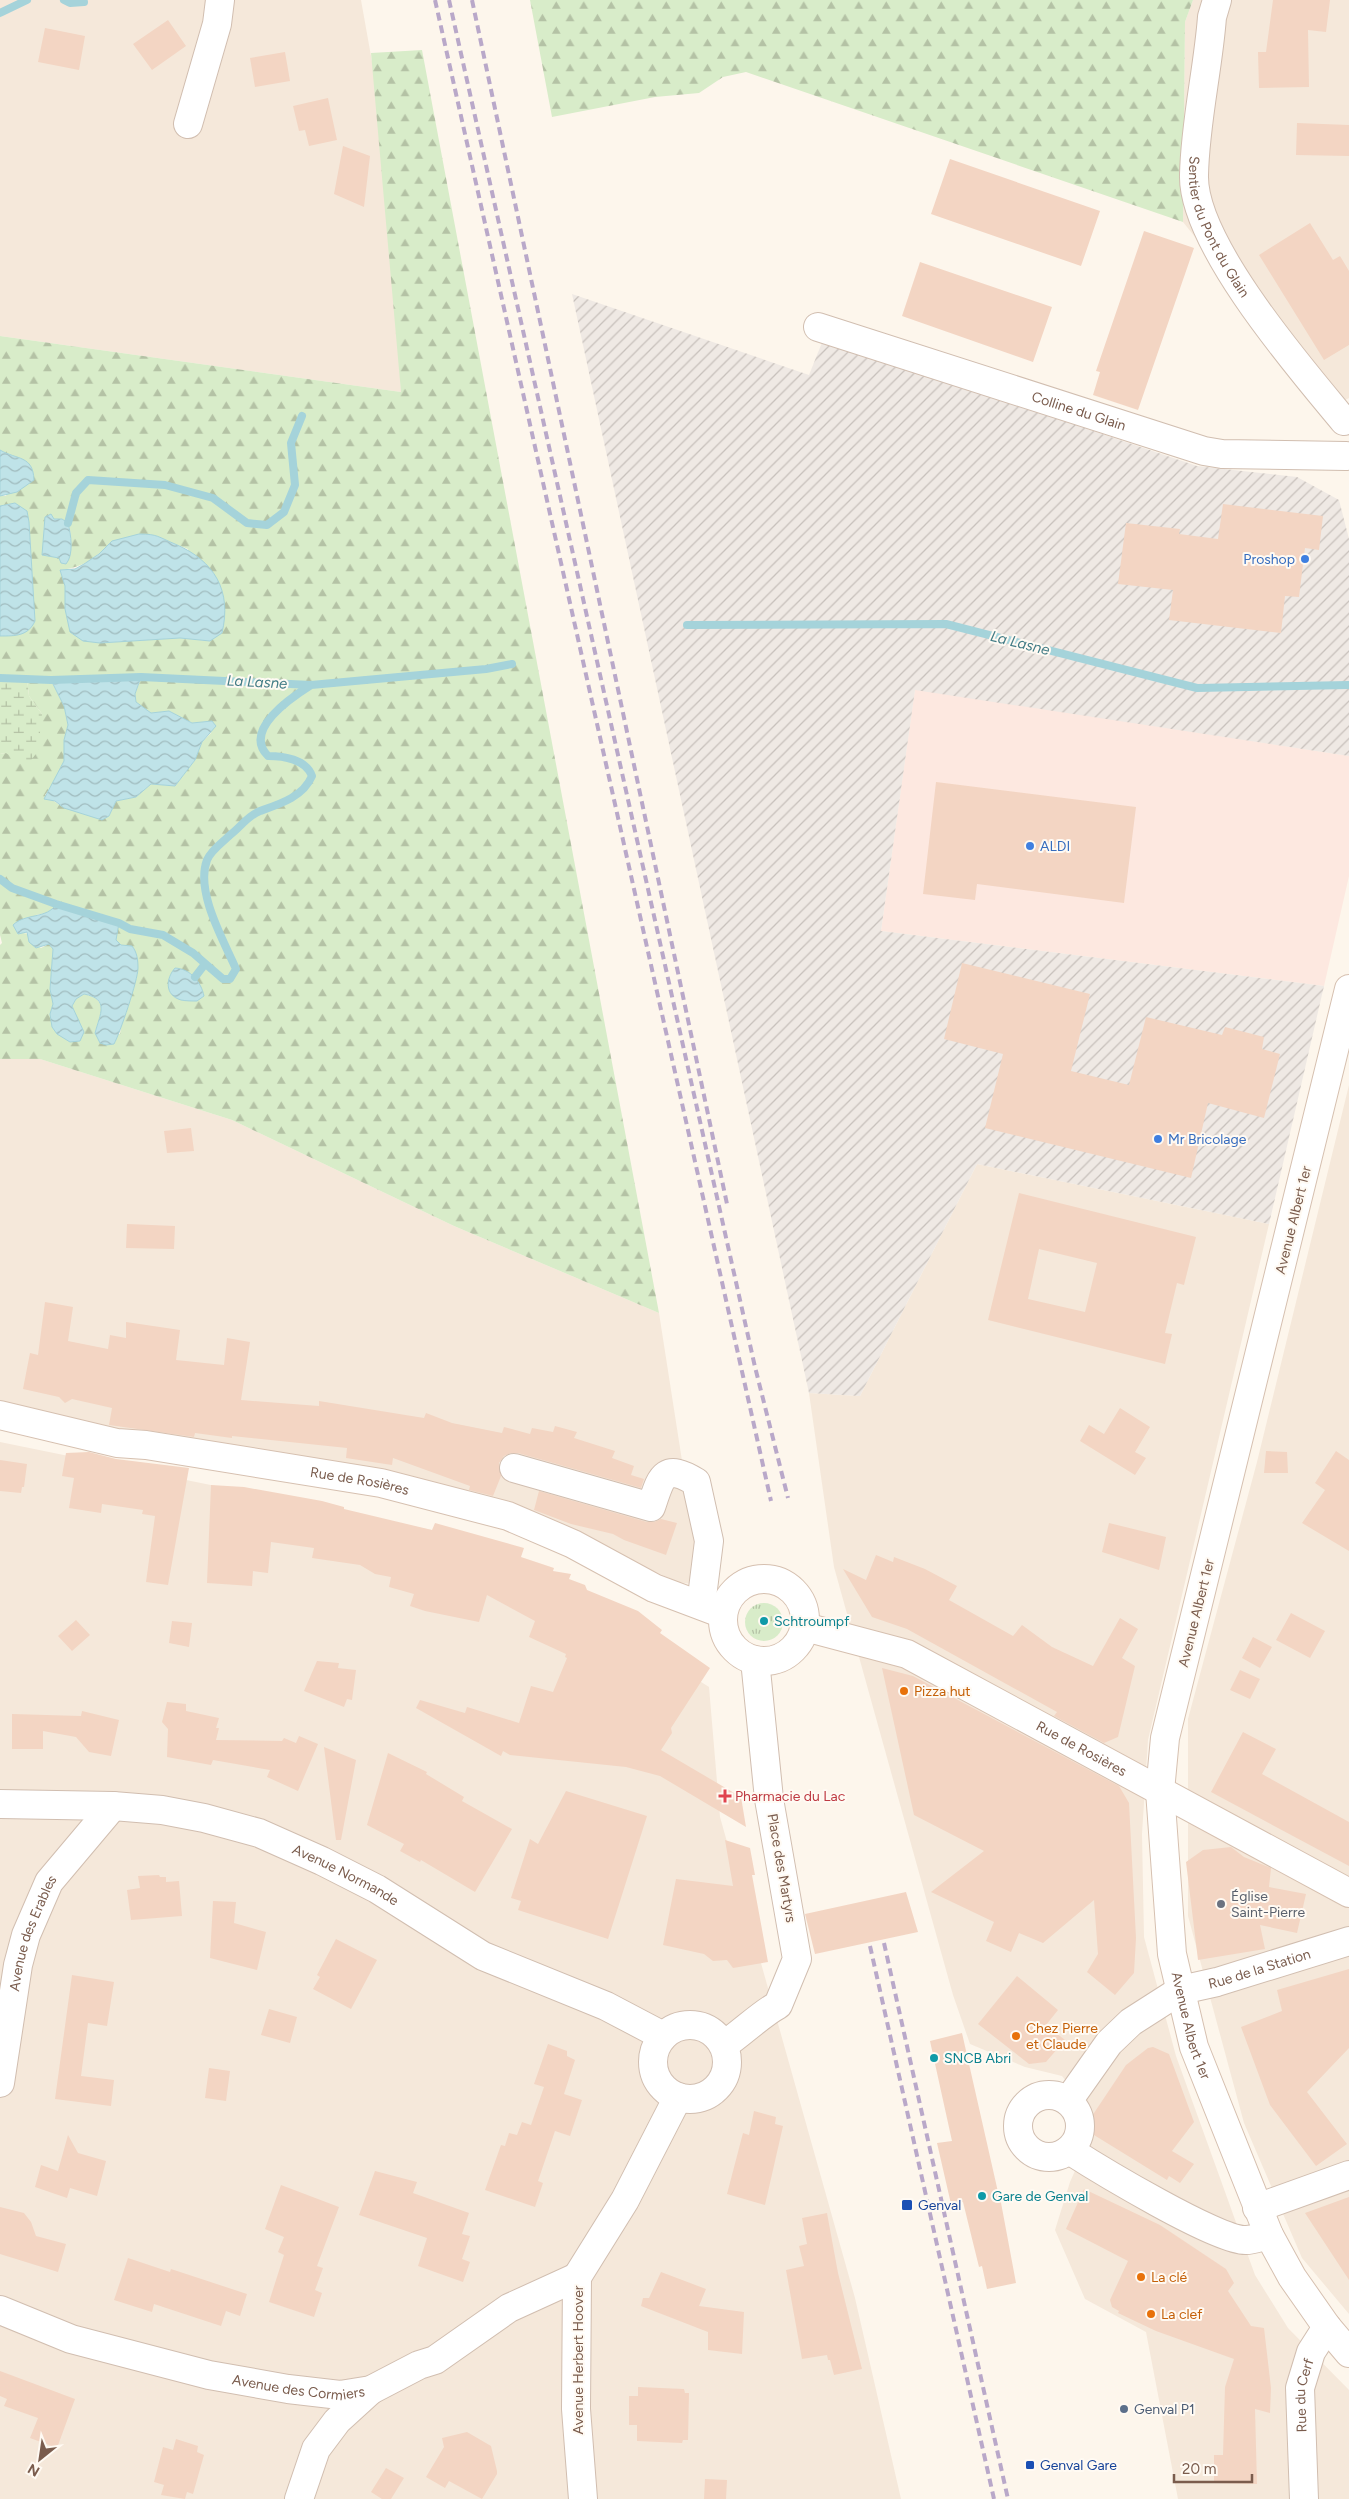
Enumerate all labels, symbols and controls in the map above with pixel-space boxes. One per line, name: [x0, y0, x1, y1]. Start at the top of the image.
street label: Sentier du Pont du Glain: [1185, 156, 1253, 301]
street label: Colline du Glain: [1029, 388, 1128, 434]
place label: Proshop: [1243, 551, 1295, 568]
marker: Proshop: [1299, 553, 1311, 565]
water label: La Lasne: [988, 627, 1052, 659]
water label: La Lasne: [226, 671, 288, 693]
place label: ALDI: [1040, 838, 1070, 855]
marker: ALDI: [1024, 840, 1036, 852]
place label: Mr Bricolage: [1168, 1131, 1247, 1148]
marker: Mr Bricolage: [1152, 1133, 1164, 1145]
street label: Avenue Albert 1er: [1272, 1164, 1315, 1276]
street label: Rue de Rosières: [309, 1464, 411, 1499]
street label: Avenue Albert 1er: [1175, 1557, 1218, 1669]
place label: Schtroumpf: [774, 1613, 850, 1630]
marker: Schtroumpf: [758, 1615, 770, 1627]
place label: Pizza hut: [914, 1683, 971, 1700]
marker: Pizza hut: [898, 1685, 910, 1697]
street label: Rue de Rosières: [1033, 1718, 1130, 1780]
place label: Pharmacie du Lac: [735, 1788, 846, 1805]
marker: Pharmacie du Lac: [719, 1790, 731, 1802]
street label: Place des Martyrs: [764, 1812, 799, 1924]
street label: Avenue Normande: [290, 1841, 402, 1910]
street label: Avenue des Erables: [6, 1871, 60, 1993]
place label: Église Saint-Pierre: [1231, 1888, 1305, 1921]
marker: Église Saint-Pierre: [1215, 1898, 1227, 1910]
street label: Rue de la Station: [1207, 1945, 1313, 1993]
street label: Avenue Albert 1er: [1168, 1970, 1214, 2082]
place label: Chez Pierre et Claude: [1026, 2020, 1098, 2053]
marker: Chez Pierre et Claude: [1010, 2030, 1022, 2042]
place label: SNCB Abri: [944, 2050, 1011, 2067]
marker: SNCB Abri: [928, 2052, 940, 2064]
place label: Gare de Genval: [992, 2188, 1088, 2205]
marker: Gare de Genval: [976, 2190, 988, 2202]
place label: Genval: [918, 2197, 961, 2214]
marker: Genval: [900, 2198, 914, 2212]
place label: La clé: [1151, 2269, 1188, 2286]
marker: La clé: [1135, 2271, 1147, 2283]
street label: Avenue Herbert Hoover: [570, 2285, 587, 2435]
place label: La clef: [1161, 2306, 1203, 2323]
marker: La clef: [1145, 2308, 1157, 2320]
street label: Rue du Cerf: [1292, 2356, 1318, 2433]
street label: Avenue des Cormiers: [231, 2371, 366, 2404]
place label: Genval P1: [1134, 2401, 1195, 2418]
marker: Genval P1: [1118, 2403, 1130, 2415]
north arrow: [15, 2434, 65, 2484]
scale bar: [1174, 2452, 1252, 2484]
place label: Genval Gare: [1040, 2457, 1117, 2474]
marker: Genval Gare: [1024, 2459, 1036, 2471]
text: N: [25, 2460, 43, 2480]
text: 20 m: [1182, 2460, 1216, 2478]

